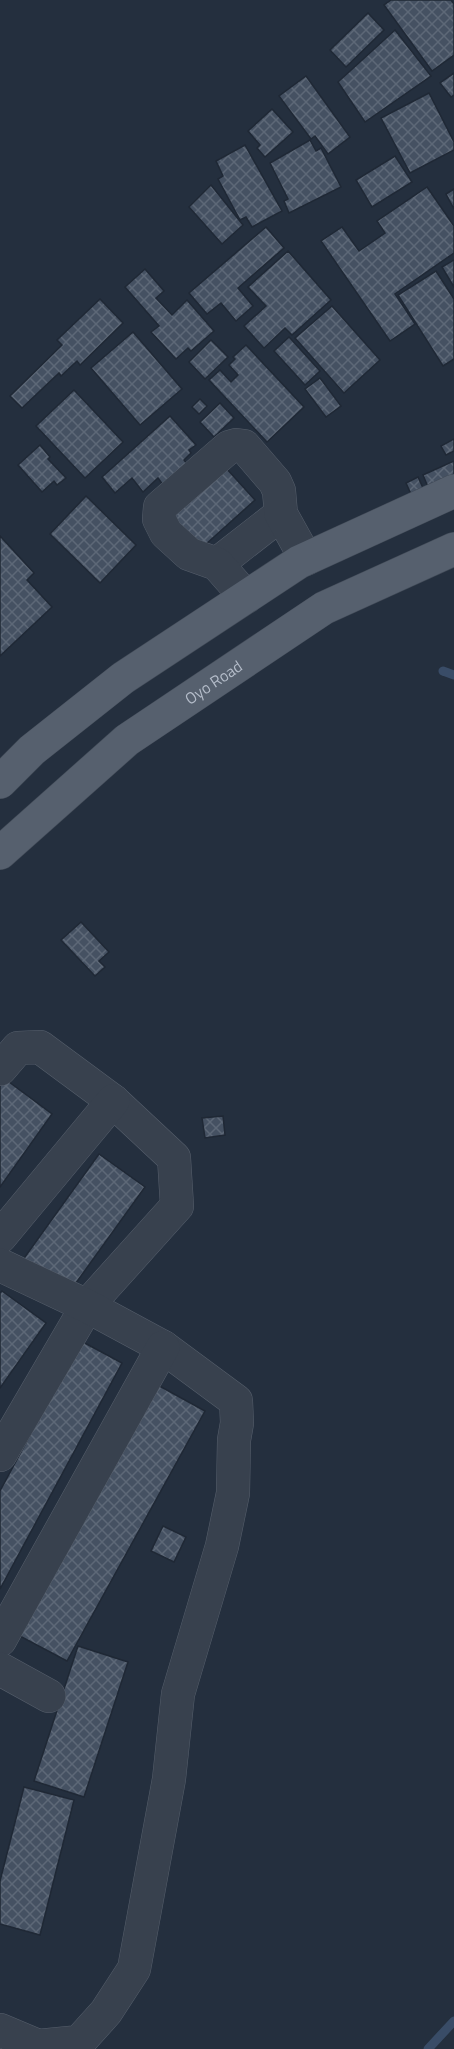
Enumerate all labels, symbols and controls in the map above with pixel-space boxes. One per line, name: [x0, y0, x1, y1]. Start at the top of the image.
street label: Oyo Road: [180, 654, 247, 710]

